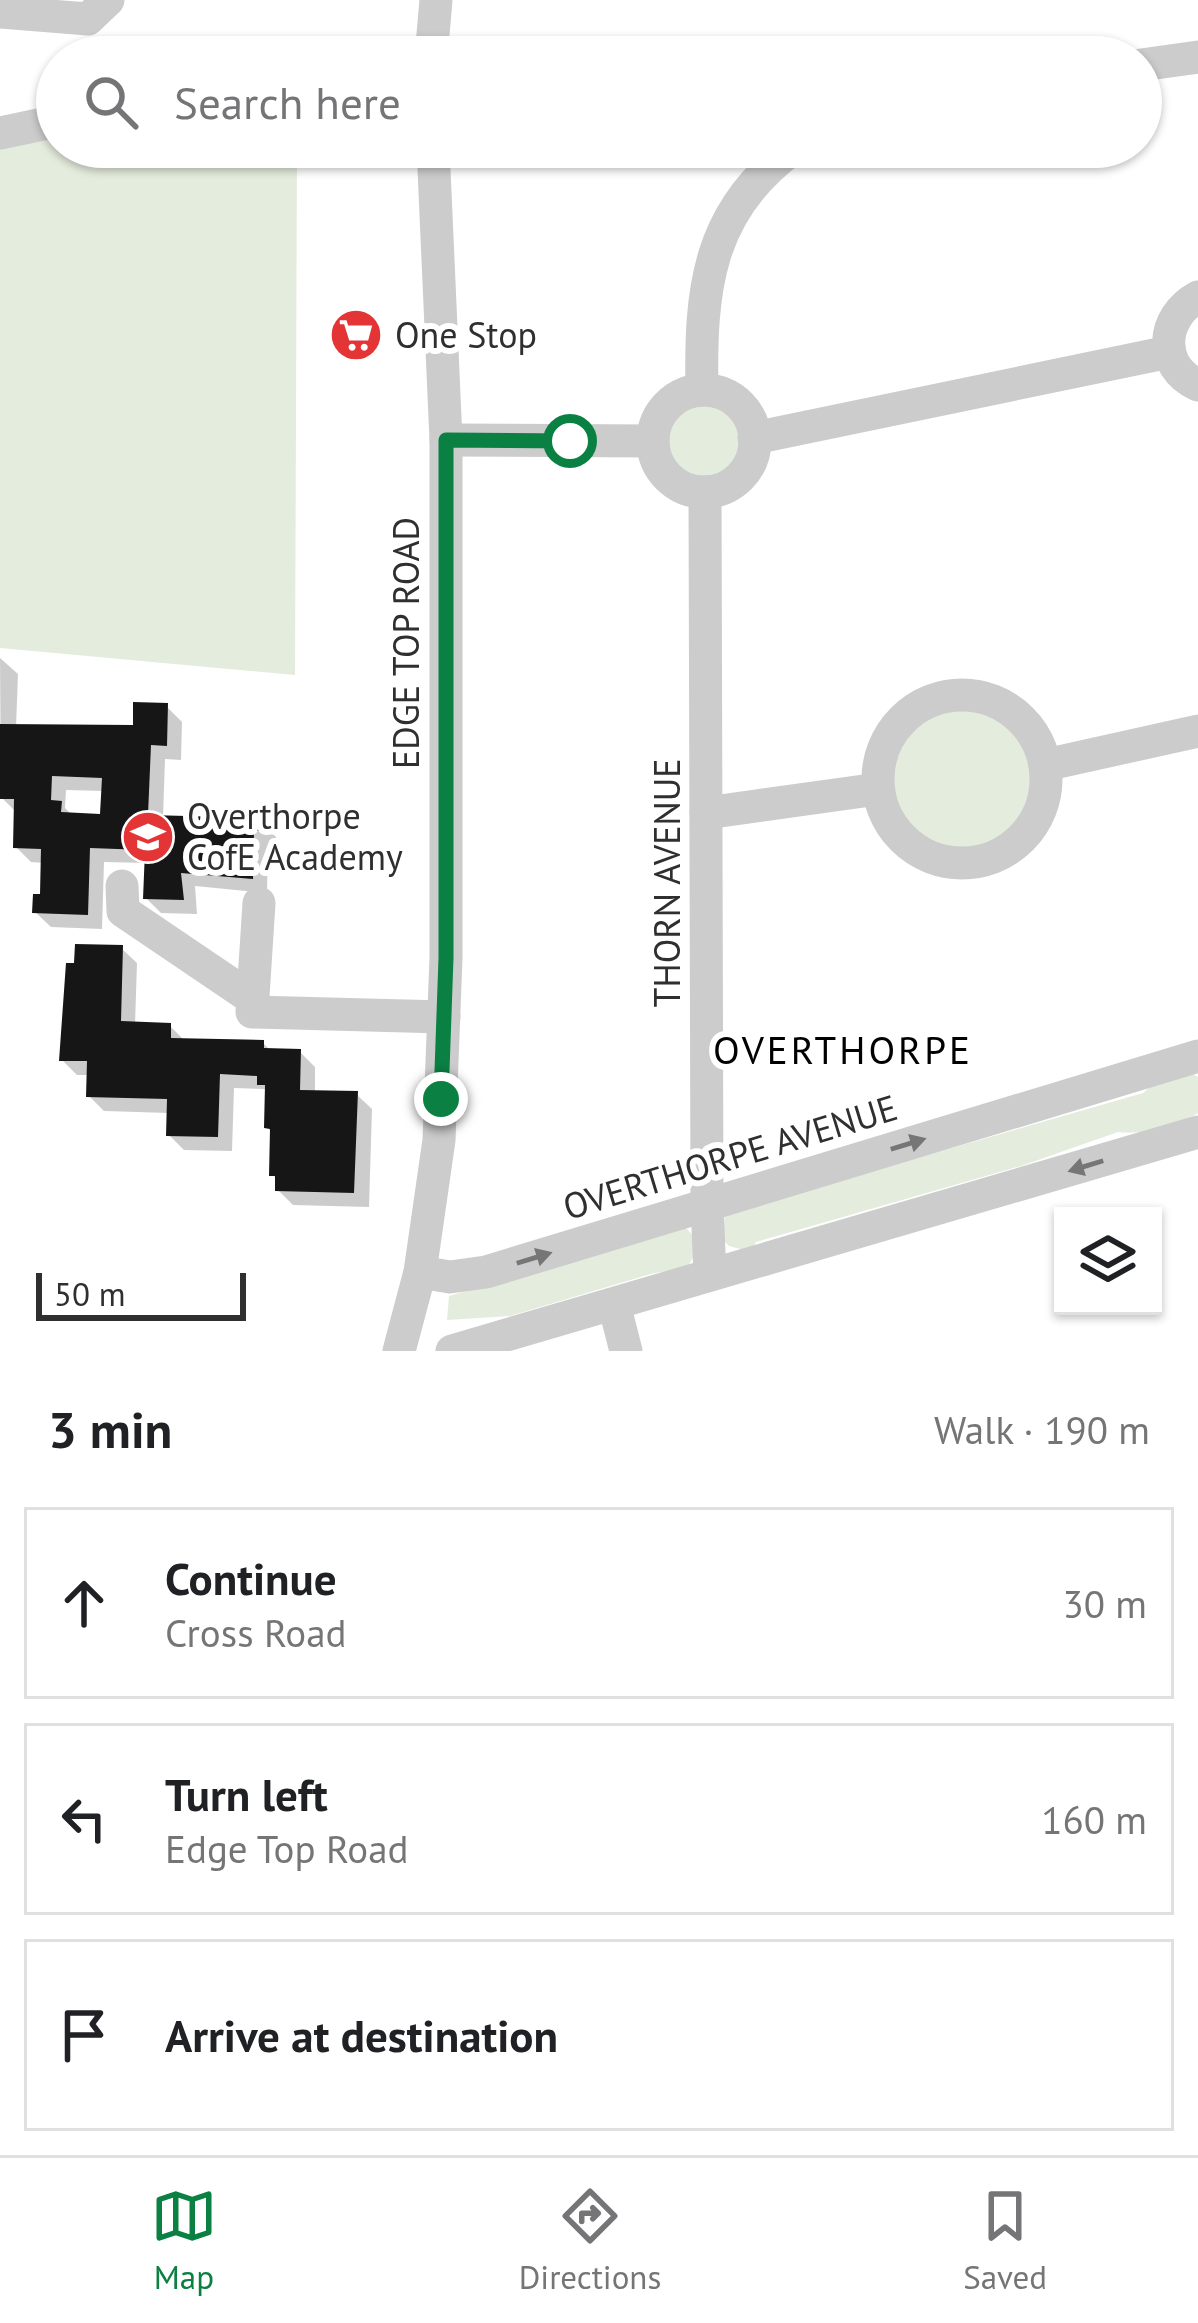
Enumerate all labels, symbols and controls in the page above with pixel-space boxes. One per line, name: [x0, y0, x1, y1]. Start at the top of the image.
search box: [36, 36, 1162, 168]
icon: search: [78, 69, 144, 135]
text: Search here: [174, 73, 401, 131]
supermarket icon: One Stop: [328, 307, 384, 363]
place label: One Stop: [395, 311, 537, 358]
route start: [543, 414, 597, 468]
street label: EDGE TOP ROAD: [382, 517, 429, 769]
street label: THORN AVENUE: [643, 758, 690, 1008]
place label: Overthorpe CofE Academy: [187, 792, 403, 880]
school or university icon: Overthorpe CofE Academy: [120, 809, 176, 865]
district label: OVERTHORPE: [713, 1024, 973, 1075]
route end: [414, 1072, 468, 1126]
street label: OVERTHORPE AVENUE: [557, 1083, 903, 1230]
one-way arrow: [890, 1134, 927, 1152]
one-way arrow: [1067, 1158, 1104, 1176]
map controls: [1054, 1207, 1162, 1315]
button: layers: [1054, 1207, 1162, 1315]
one-way arrow: [517, 1247, 553, 1266]
scale bar: [36, 1267, 246, 1320]
text: 50 m: [54, 1272, 126, 1315]
text: 3 min: [48, 1396, 172, 1462]
text: Walk · 190 m: [934, 1404, 1150, 1455]
text: Continue: [165, 1549, 337, 1607]
icon: ahead: [51, 1570, 117, 1636]
text: 30 m: [1062, 1578, 1147, 1629]
text: Cross Road: [165, 1607, 347, 1658]
text: Turn left: [165, 1765, 328, 1823]
icon: left: [51, 1786, 117, 1852]
text: 160 m: [1041, 1794, 1147, 1845]
text: Edge Top Road: [165, 1823, 408, 1874]
icon: arrive: [51, 2002, 117, 2068]
text: Arrive at destination: [165, 2006, 558, 2064]
tab: Map: [151, 2183, 217, 2298]
tab: Directions: [519, 2183, 661, 2298]
tab: Saved: [963, 2183, 1047, 2298]

